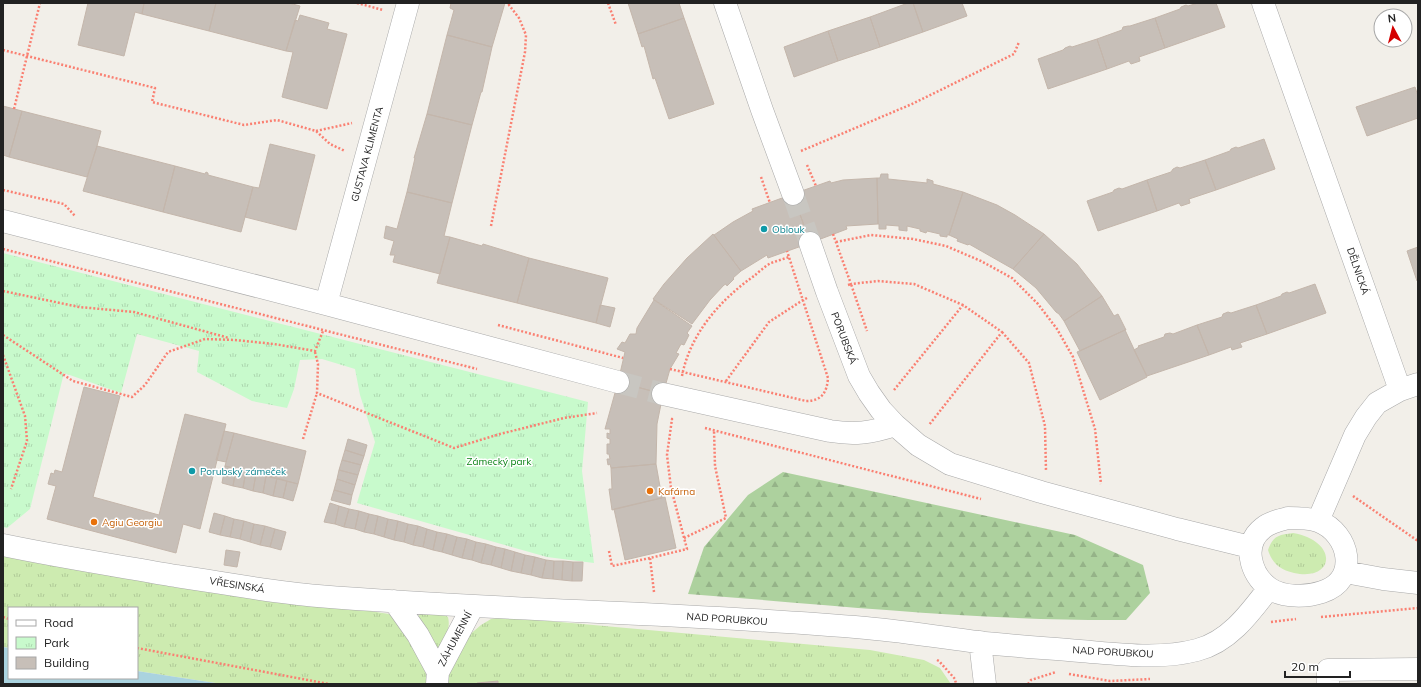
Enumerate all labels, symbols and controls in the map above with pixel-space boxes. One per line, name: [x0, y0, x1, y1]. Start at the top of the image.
north arrow: [1373, 8, 1413, 48]
text: N: [1387, 11, 1397, 26]
street label: GUSTAVA KLIMENTA: [348, 104, 386, 203]
place label: Oblouk: [772, 223, 806, 236]
marker: Oblouk: [759, 224, 769, 234]
street label: DĚLNICKÁ: [1344, 246, 1372, 297]
street label: PORUBSKÁ: [828, 310, 860, 367]
park label: Zámecký park: [467, 455, 532, 468]
place label: Porubský zámeček: [200, 465, 287, 478]
marker: Porubský zámeček: [187, 466, 197, 476]
place label: Kafárna: [658, 485, 695, 498]
marker: Kafárna: [645, 486, 655, 496]
place label: Agiu Georgiu: [102, 516, 162, 529]
marker: Agiu Georgiu: [89, 517, 99, 527]
street label: VŘESINSKÁ: [209, 574, 266, 596]
legend: [8, 607, 138, 679]
street label: ZÁHUMENNÍ: [435, 608, 476, 669]
street label: NAD PORUBKOU: [686, 610, 768, 628]
text: Road: [44, 615, 73, 630]
text: Park: [44, 635, 70, 650]
street label: NAD PORUBKOU: [1072, 643, 1154, 661]
scale bar: [1285, 653, 1350, 679]
text: Building: [44, 655, 89, 670]
text: 20 m: [1291, 659, 1319, 674]

